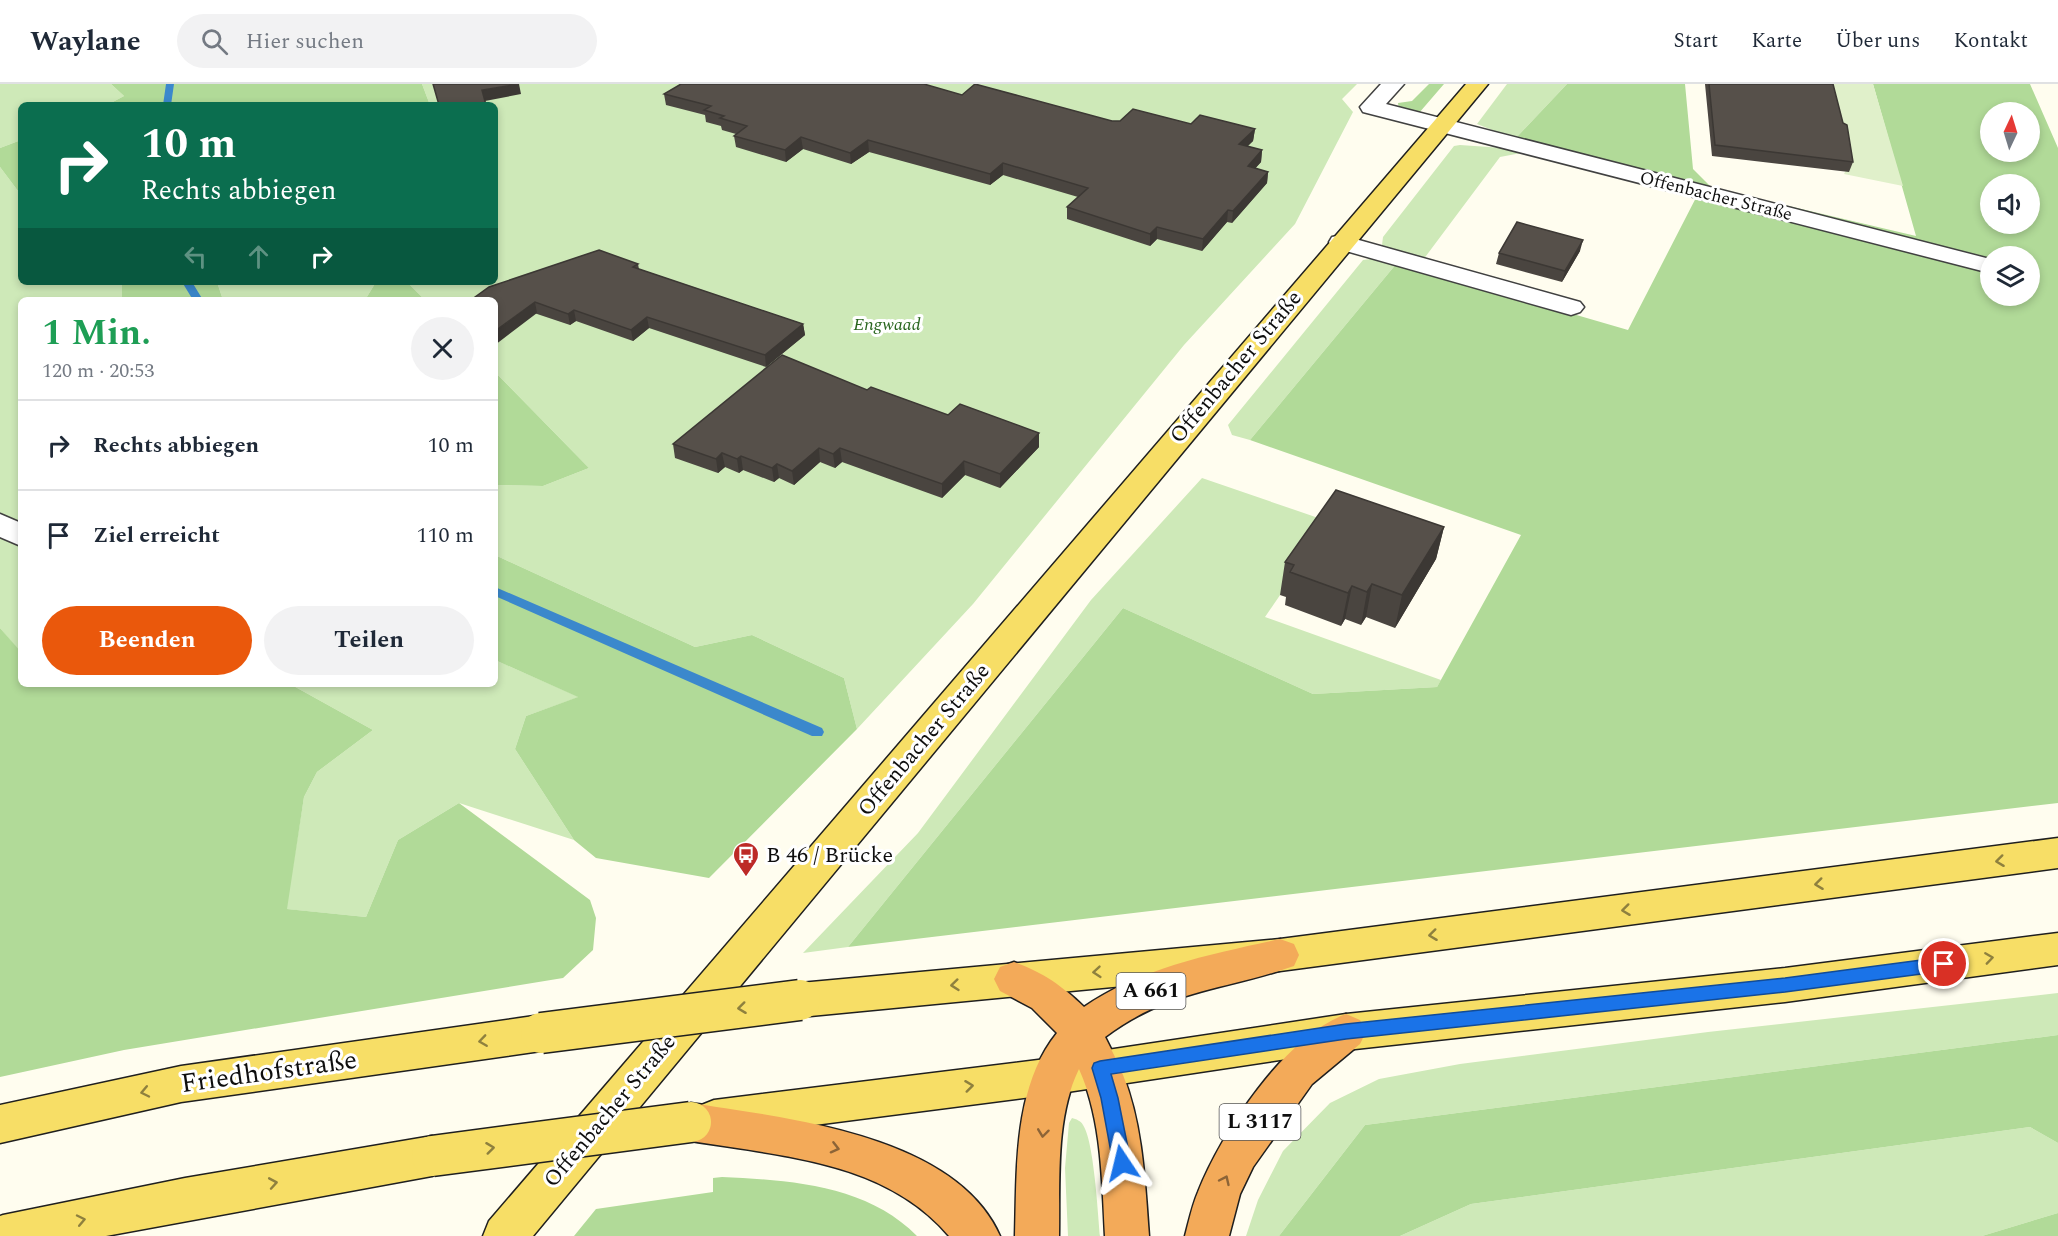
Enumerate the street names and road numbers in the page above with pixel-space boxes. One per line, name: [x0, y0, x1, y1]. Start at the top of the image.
street label: Offenbacher Straße: [1637, 164, 1795, 228]
street label: Offenbacher Straße: [1162, 283, 1310, 451]
street label: Offenbacher Straße: [850, 656, 998, 824]
road number: A 661: [1116, 973, 1186, 1009]
street label: Offenbacher Straße: [536, 1027, 684, 1195]
street label: Friedhofstraße: [178, 1039, 360, 1105]
road number: L 3117: [1220, 1104, 1300, 1140]

